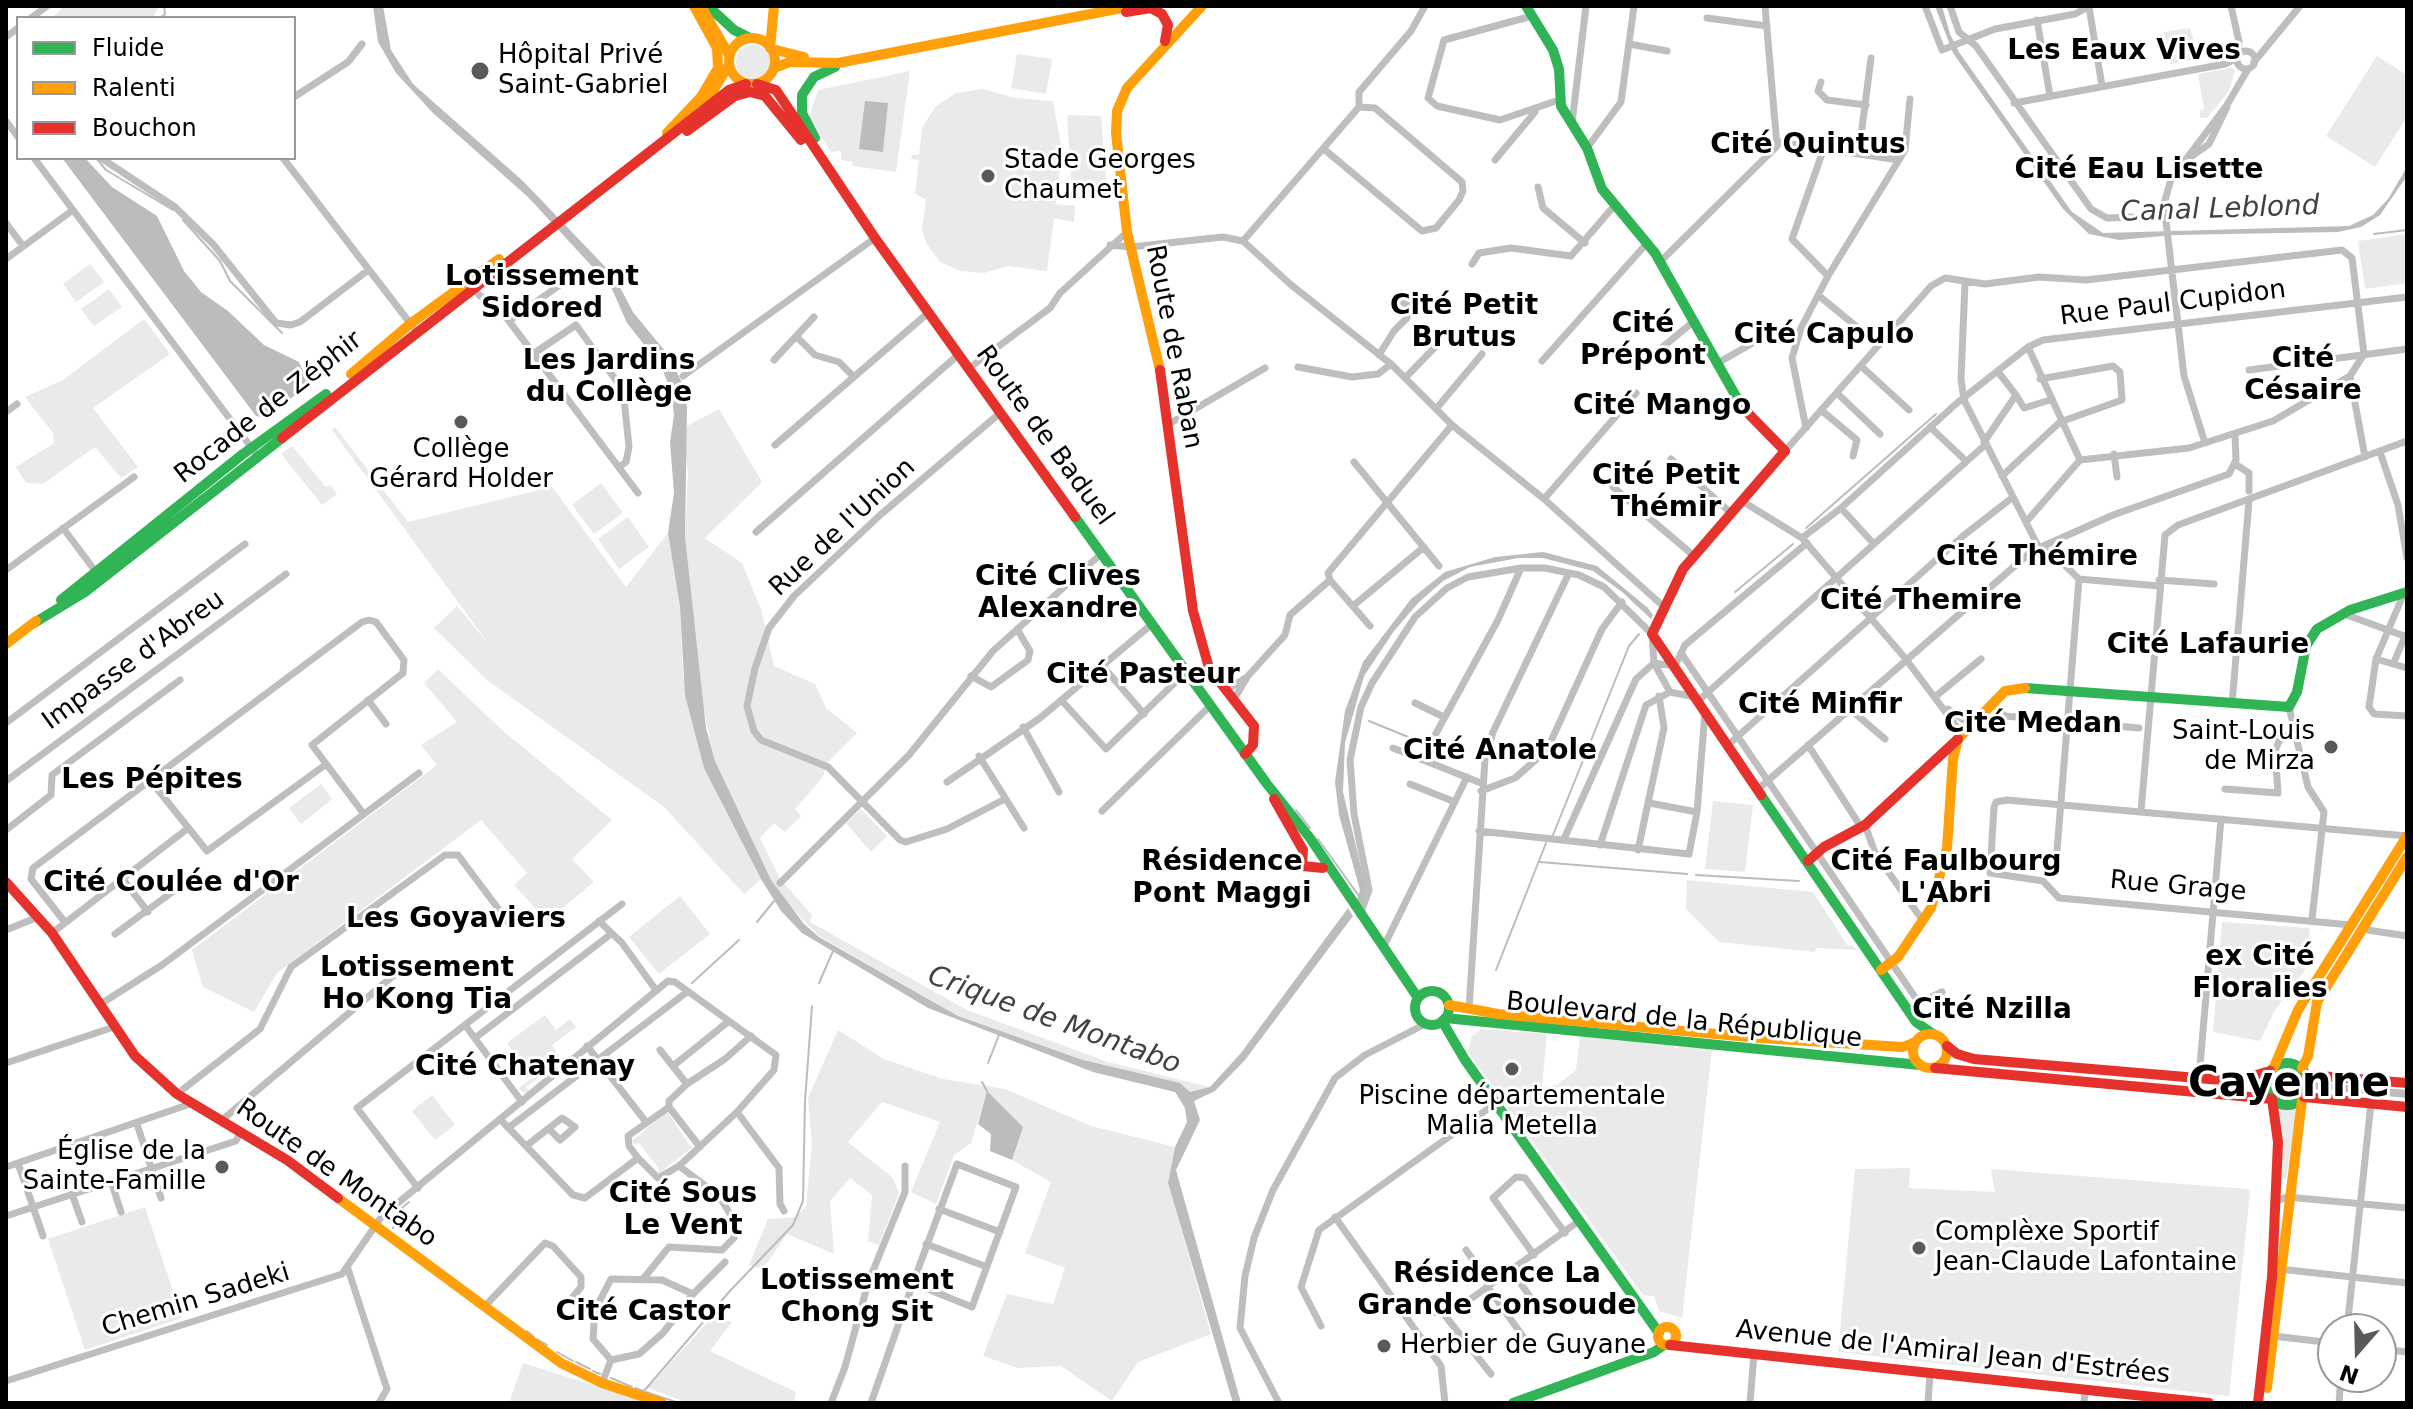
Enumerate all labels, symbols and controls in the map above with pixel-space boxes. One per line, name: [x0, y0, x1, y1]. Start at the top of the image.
legend: [16, 16, 296, 160]
text: Fluide: [92, 34, 164, 62]
district label: Les Eaux Vives: [2007, 35, 2241, 69]
place label: Hôpital Privé Saint-Gabriel: [498, 40, 668, 102]
marker: Hôpital Privé Saint-Gabriel: [469, 60, 491, 82]
text: Ralenti: [92, 74, 176, 102]
text: Bouchon: [92, 114, 197, 142]
district label: Cité Quintus: [1710, 129, 1906, 163]
place label: Stade Georges Chaumet: [1004, 145, 1196, 206]
district label: Cité Eau Lisette: [2015, 154, 2263, 188]
marker: Stade Georges Chaumet: [979, 167, 997, 185]
water label: Canal Leblond: [2120, 190, 2320, 230]
street label: Route de Raban: [1138, 243, 1208, 451]
district label: Lotissement Sidored: [445, 261, 639, 327]
street label: Rue Paul Cupidon: [2058, 275, 2288, 333]
district label: Cité Petit Brutus: [1390, 290, 1538, 356]
district label: Cité Prépont: [1580, 308, 1706, 374]
district label: Cité Capulo: [1734, 319, 1914, 353]
street label: Rocade de Zéphir: [169, 325, 369, 491]
street label: Route de Baduel: [968, 340, 1120, 532]
district label: Cité Césaire: [2244, 343, 2362, 409]
district label: Les Jardins du Collège: [523, 345, 695, 411]
district label: Cité Mango: [1573, 390, 1751, 424]
marker: Collège Gérard Holder: [452, 413, 470, 431]
place label: Collège Gérard Holder: [369, 434, 553, 496]
street label: Rue de l'Union: [764, 453, 922, 603]
district label: Cité Petit Thémir: [1592, 460, 1740, 526]
district label: Cité Thémire: [1936, 541, 2138, 575]
district label: Cité Clives Alexandre: [975, 561, 1141, 627]
street label: Impasse d'Abreu: [37, 585, 231, 737]
district label: Cité Themire: [1820, 585, 2022, 619]
district label: Cité Lafaurie: [2107, 629, 2309, 663]
district label: Cité Pasteur: [1046, 659, 1240, 693]
district label: Cité Minfir: [1738, 689, 1902, 723]
district label: Cité Medan: [1944, 708, 2122, 742]
place label: Saint-Louis de Mirza: [2172, 716, 2315, 778]
district label: Cité Anatole: [1403, 735, 1597, 769]
marker: Saint-Louis de Mirza: [2322, 738, 2340, 756]
district label: Les Pépites: [61, 764, 243, 798]
district label: Résidence Pont Maggi: [1132, 846, 1312, 912]
district label: Cité Faulbourg L'Abri: [1830, 846, 2062, 912]
street label: Rue Grage: [2108, 865, 2248, 909]
district label: Cité Coulée d'Or: [43, 867, 299, 901]
district label: Les Goyaviers: [346, 903, 566, 937]
district label: ex Cité Floralies: [2192, 941, 2328, 1007]
district label: Lotissement Ho Kong Tia: [320, 952, 514, 1018]
water label: Crique de Montabo: [923, 960, 1185, 1082]
street label: Boulevard de la République: [1504, 987, 1864, 1055]
district label: Cité Nzilla: [1912, 994, 2072, 1028]
district label: Cité Chatenay: [415, 1051, 635, 1085]
marker: Piscine départementale Malia Metella: [1503, 1060, 1521, 1078]
district label: Cayenne: [2188, 1060, 2390, 1110]
place label: Piscine départementale Malia Metella: [1358, 1081, 1666, 1142]
street label: Route de Montabo: [230, 1093, 442, 1255]
place label: Église de la Sainte-Famille: [23, 1136, 206, 1198]
marker: Église de la Sainte-Famille: [213, 1158, 231, 1176]
district label: Cité Sous Le Vent: [609, 1178, 757, 1244]
place label: Complèxe Sportif Jean-Claude Lafontaine: [1935, 1217, 2237, 1278]
marker: Complèxe Sportif Jean-Claude Lafontaine: [1910, 1239, 1928, 1257]
street label: Chemin Sadeki: [98, 1258, 294, 1344]
district label: Résidence La Grande Consoude: [1358, 1258, 1636, 1324]
district label: Lotissement Chong Sit: [760, 1265, 954, 1331]
district label: Cité Castor: [556, 1296, 730, 1330]
north arrow: [2317, 1313, 2397, 1393]
street label: Avenue de l'Amiral Jean d'Estrées: [1734, 1315, 2172, 1391]
place label: Herbier de Guyane: [1400, 1330, 1646, 1362]
marker: Herbier de Guyane: [1375, 1337, 1393, 1355]
text: N: [2336, 1359, 2362, 1389]

